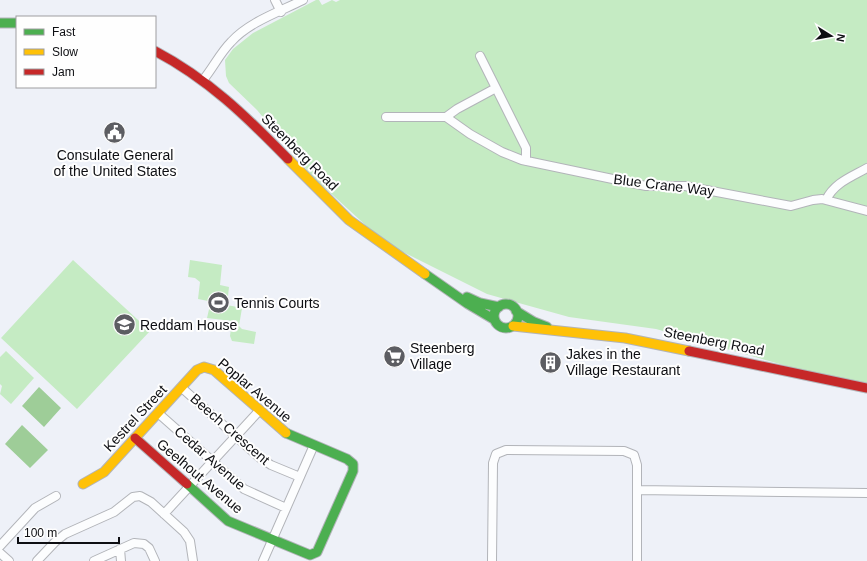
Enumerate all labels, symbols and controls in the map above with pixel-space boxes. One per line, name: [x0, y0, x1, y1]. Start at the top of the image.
legend: [16, 16, 156, 88]
north arrow: [811, 16, 851, 56]
text: Fast: [52, 25, 76, 39]
text: N: [834, 33, 847, 43]
text: Slow: [52, 45, 78, 59]
text: Jam: [52, 65, 75, 79]
street label: Steenberg Road: [258, 110, 342, 194]
public building icon: Consulate General of the United States: [102, 120, 128, 146]
place label: Consulate General of the United States: [54, 147, 176, 179]
street label: Blue Crane Way: [613, 171, 715, 199]
sports icon: Tennis Courts: [205, 290, 231, 316]
place label: Tennis Courts: [234, 295, 320, 311]
school or university icon: Reddam House: [112, 312, 138, 338]
place label: Reddam House: [140, 317, 237, 333]
street label: Steenberg Road: [662, 323, 766, 359]
place label: Steenberg Village: [410, 340, 475, 372]
supermarket icon: Steenberg Village: [381, 343, 407, 369]
place label: Jakes in the Village Restaurant: [566, 346, 680, 378]
building icon: Jakes in the Village Restaurant: [537, 349, 563, 375]
street label: Poplar Avenue: [215, 355, 295, 425]
street label: Kestrel Street: [100, 381, 170, 454]
street label: Beech Crescent: [187, 390, 273, 468]
street label: Cedar Avenue: [171, 423, 249, 493]
street label: Geelhout Avenue: [154, 435, 246, 517]
scale bar: [18, 519, 119, 545]
text: 100 m: [24, 526, 57, 540]

